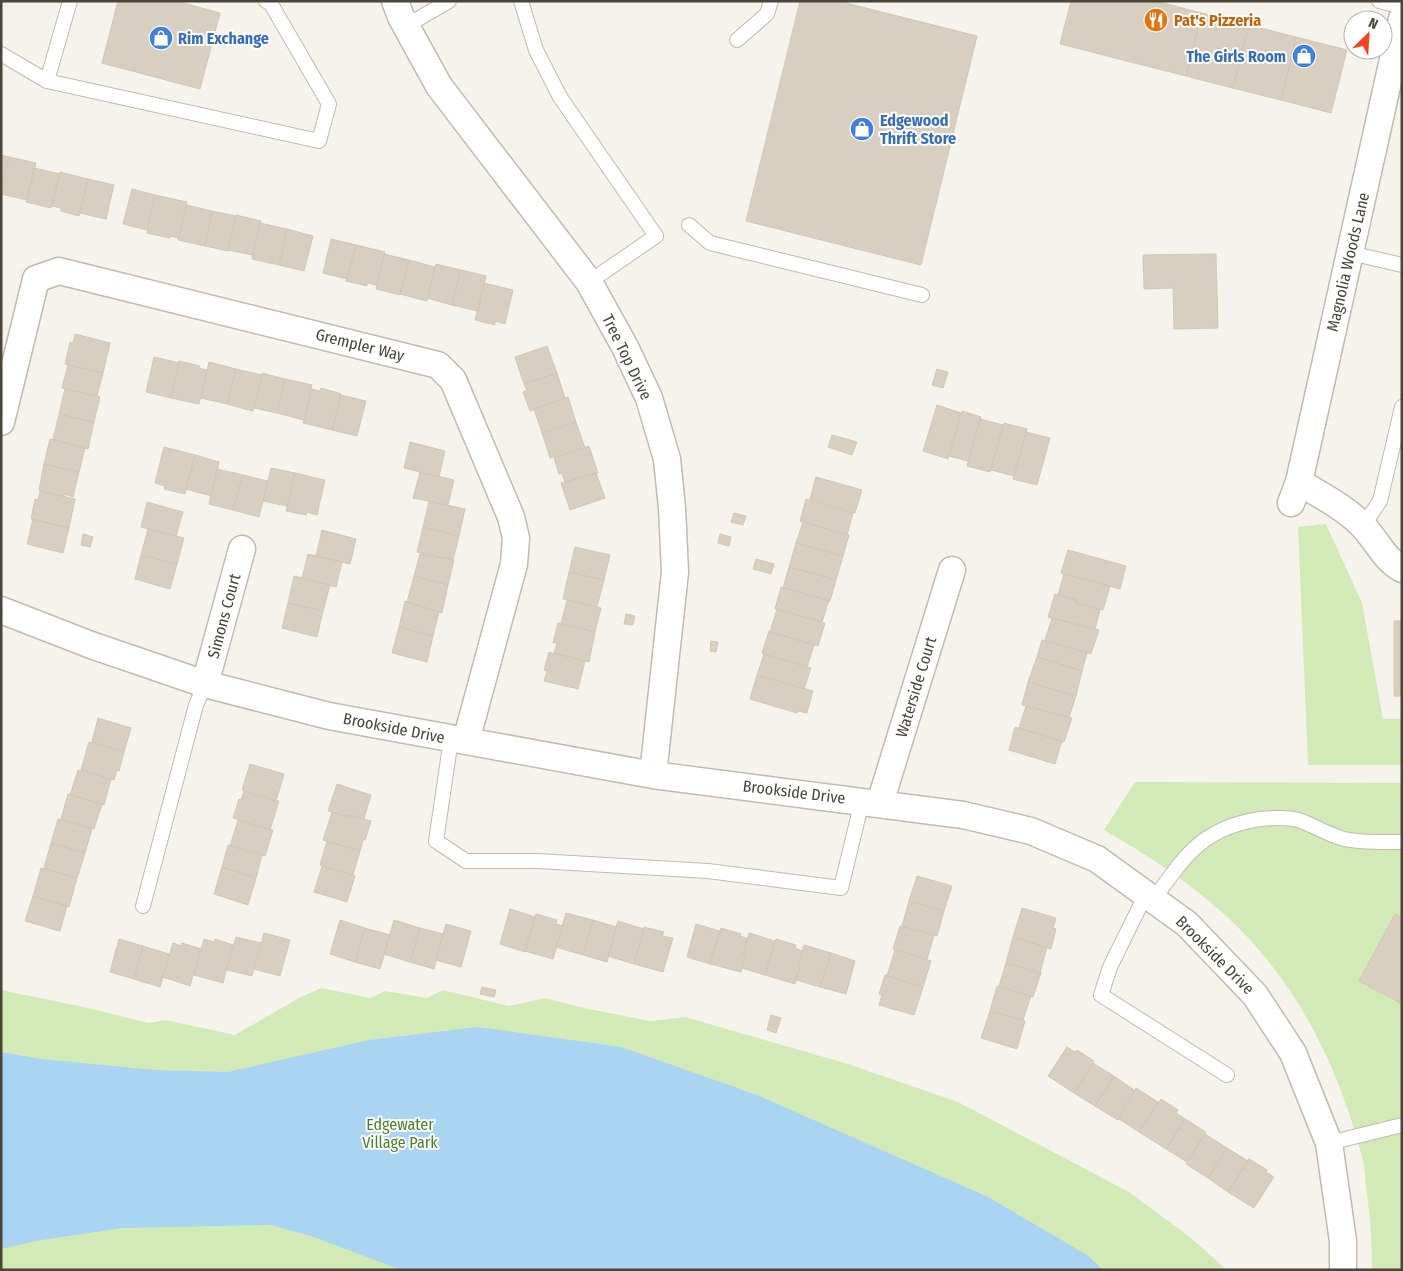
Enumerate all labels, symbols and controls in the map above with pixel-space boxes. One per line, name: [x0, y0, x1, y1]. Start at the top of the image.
restaurant icon: Pat's Pizzeria: [1143, 7, 1169, 33]
north arrow: [1343, 10, 1393, 60]
place label: Pat's Pizzeria: [1174, 11, 1261, 30]
text: N: [1366, 14, 1381, 33]
shop icon: Rim Exchange: [148, 25, 174, 51]
place label: Rim Exchange: [178, 29, 269, 48]
shop icon: The Girls Room: [1291, 43, 1317, 69]
place label: The Girls Room: [1186, 47, 1286, 66]
place label: Edgewood Thrift Store: [880, 111, 956, 148]
shop icon: Edgewood Thrift Store: [849, 116, 875, 142]
street label: Magnolia Woods Lane: [1323, 190, 1373, 333]
street label: Tree Top Drive: [598, 311, 656, 403]
street label: Grempler Way: [314, 325, 407, 365]
street label: Simons Court: [204, 571, 245, 661]
street label: Waterside Court: [892, 634, 941, 740]
street label: Brookside Drive: [342, 709, 446, 747]
street label: Brookside Drive: [742, 776, 846, 808]
street label: Brookside Drive: [1172, 912, 1258, 998]
park label: Edgewater Village Park: [362, 1115, 438, 1152]

